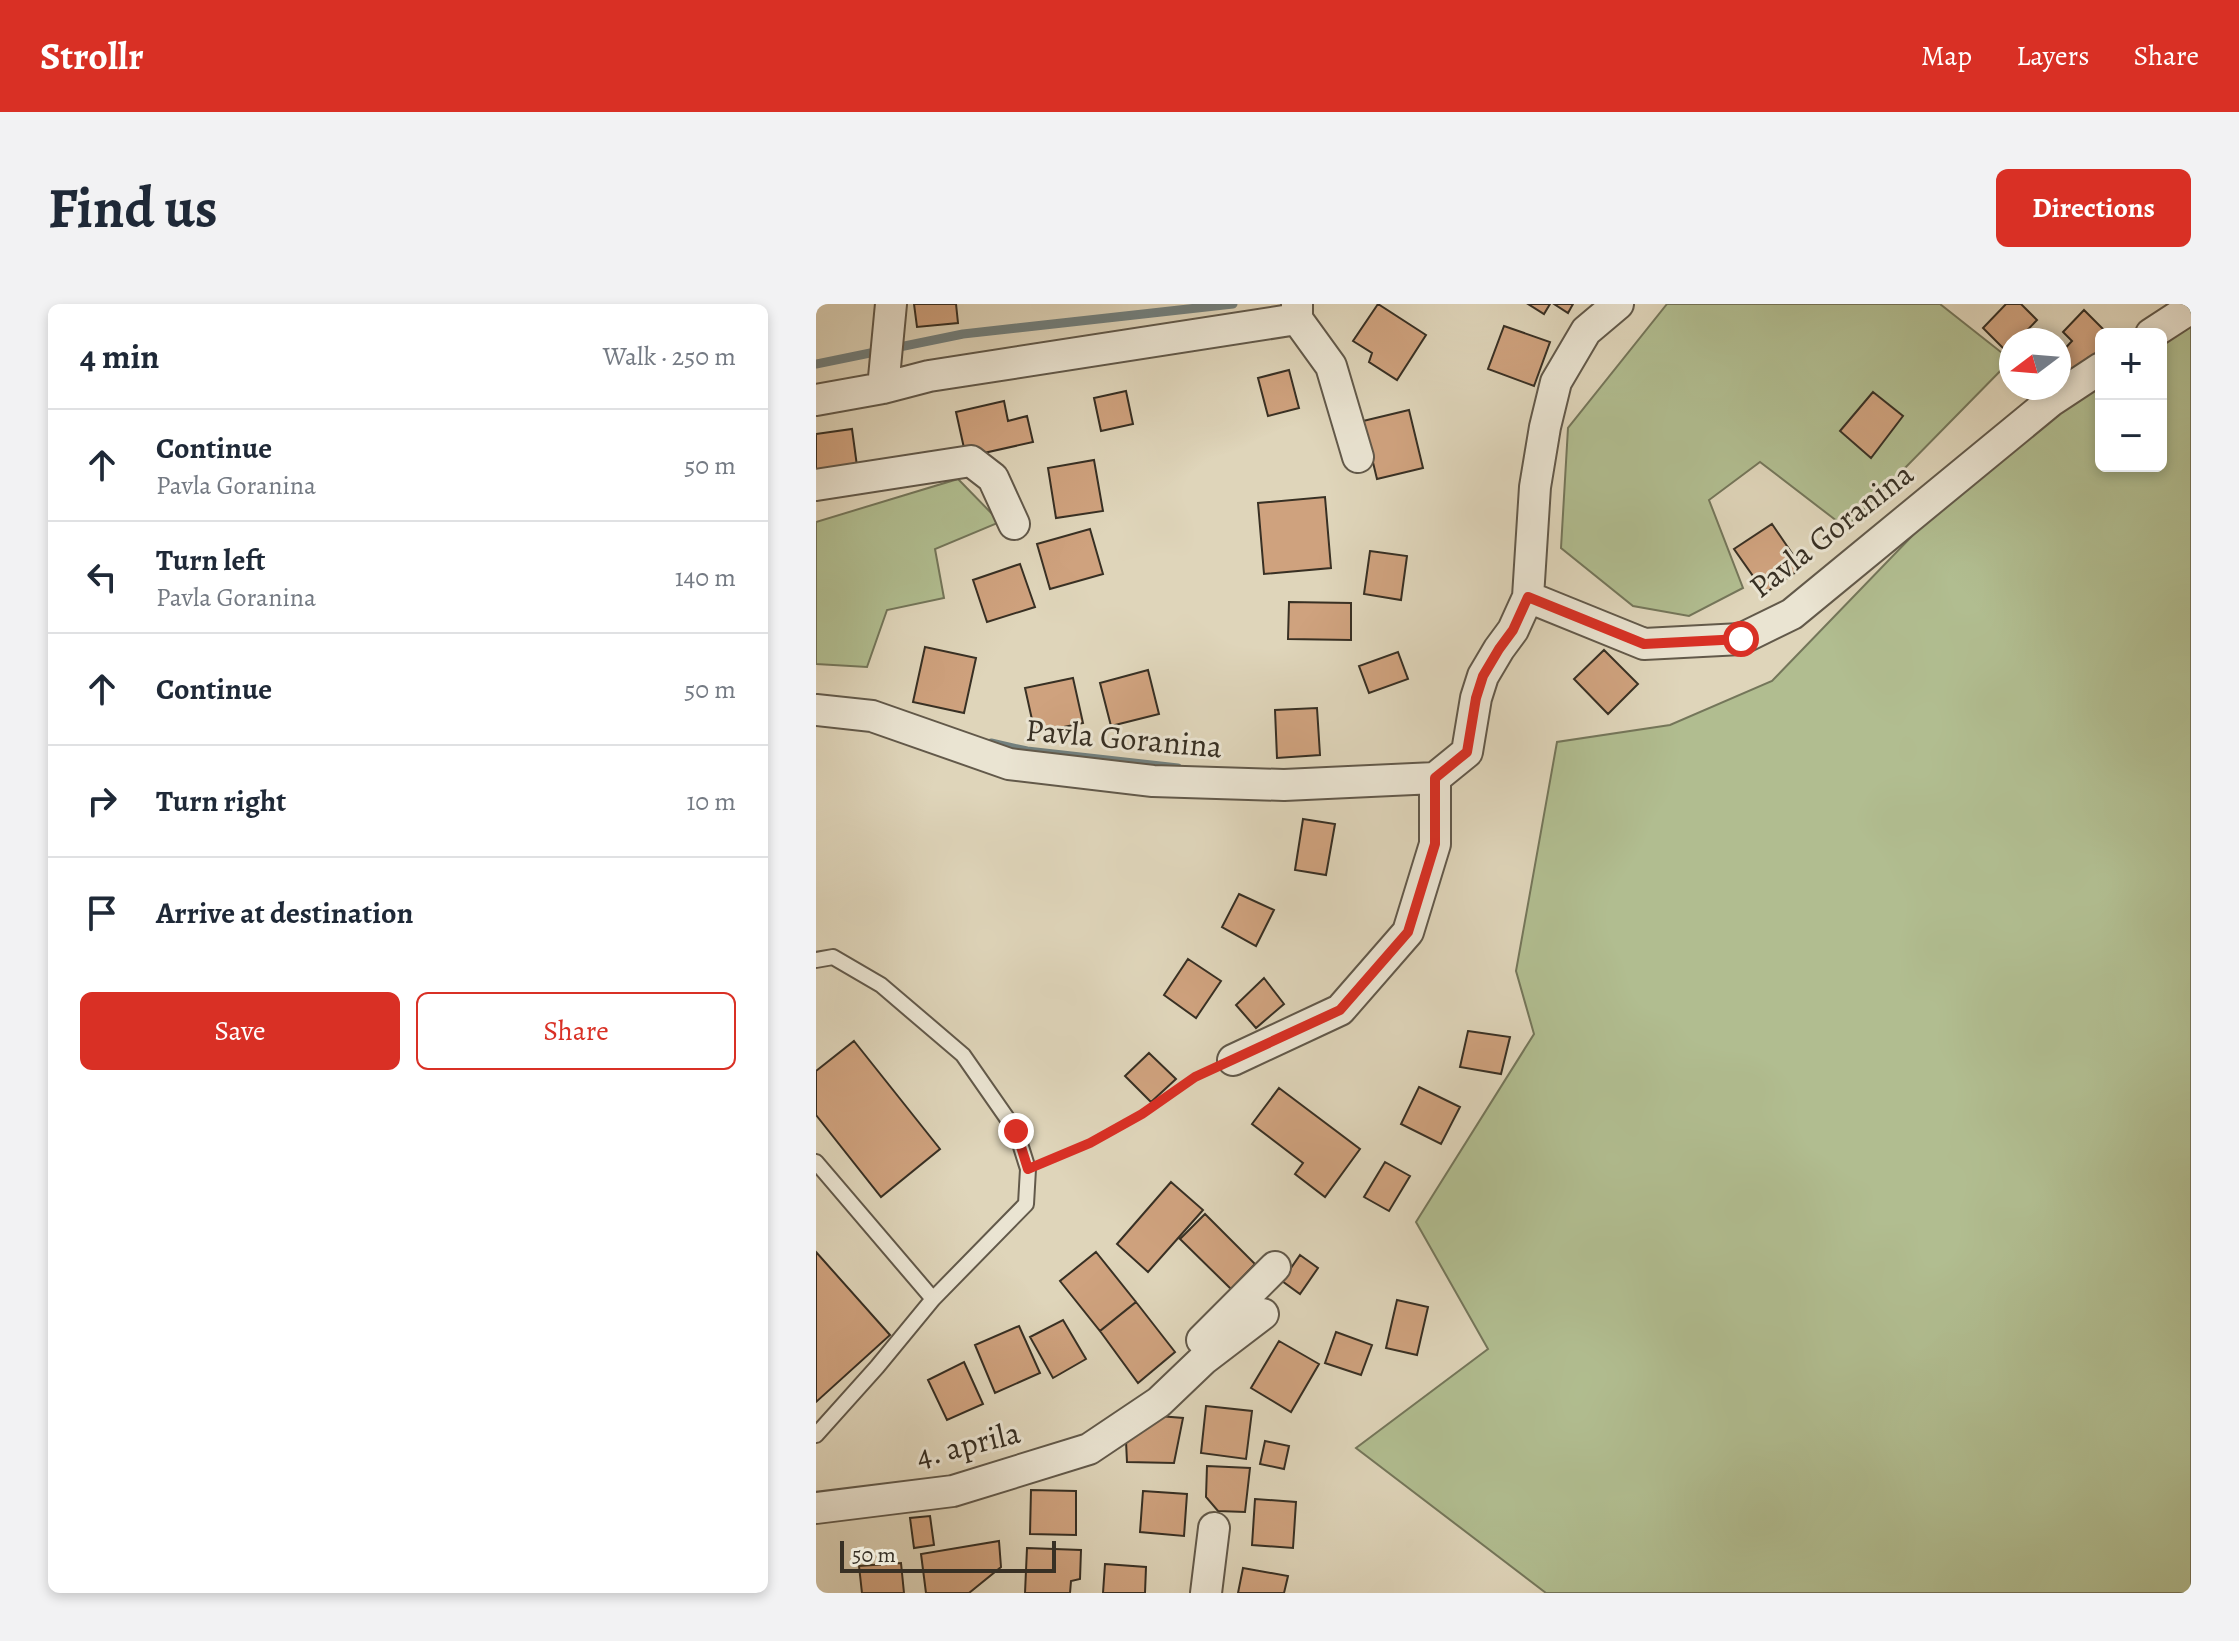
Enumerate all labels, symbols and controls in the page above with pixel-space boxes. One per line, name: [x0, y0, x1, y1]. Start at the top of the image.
text: Strollr: [40, 30, 144, 82]
text: Map: [1921, 37, 1972, 75]
text: Layers: [2016, 37, 2089, 75]
text: Share: [2133, 37, 2199, 75]
button: Directions: [1996, 169, 2191, 247]
text: Find us: [48, 170, 218, 246]
north arrow: [1999, 328, 2071, 400]
map controls: [2095, 328, 2167, 472]
button: +: [2095, 328, 2167, 400]
text: 4 min: [80, 333, 159, 380]
text: Walk · 250 m: [603, 339, 736, 374]
button: −: [2095, 400, 2167, 472]
text: Continue: [156, 428, 272, 468]
icon: ahead: [80, 443, 124, 487]
text: 50 m: [684, 448, 736, 483]
street label: Pavla Goranina: [1740, 452, 1922, 608]
text: Pavla Goranina: [156, 468, 316, 503]
text: Turn left: [156, 540, 265, 580]
icon: left: [80, 555, 124, 599]
text: 140 m: [675, 560, 736, 595]
text: Pavla Goranina: [156, 580, 316, 615]
route start: [1723, 621, 1759, 657]
icon: ahead: [80, 667, 124, 711]
text: Continue: [156, 669, 272, 709]
text: 50 m: [684, 672, 736, 707]
street label: Pavla Goranina: [1024, 707, 1224, 769]
icon: right: [80, 779, 124, 823]
text: Turn right: [156, 781, 286, 821]
text: 10 m: [686, 784, 736, 819]
icon: arrive: [80, 891, 124, 935]
text: Arrive at destination: [156, 893, 413, 933]
button: Save: [80, 992, 400, 1070]
button: Share: [416, 992, 736, 1070]
route end: [998, 1113, 1034, 1149]
street label: 4. aprila: [911, 1410, 1025, 1478]
scale bar: [840, 1537, 1056, 1573]
text: 50 m: [852, 1540, 896, 1570]

